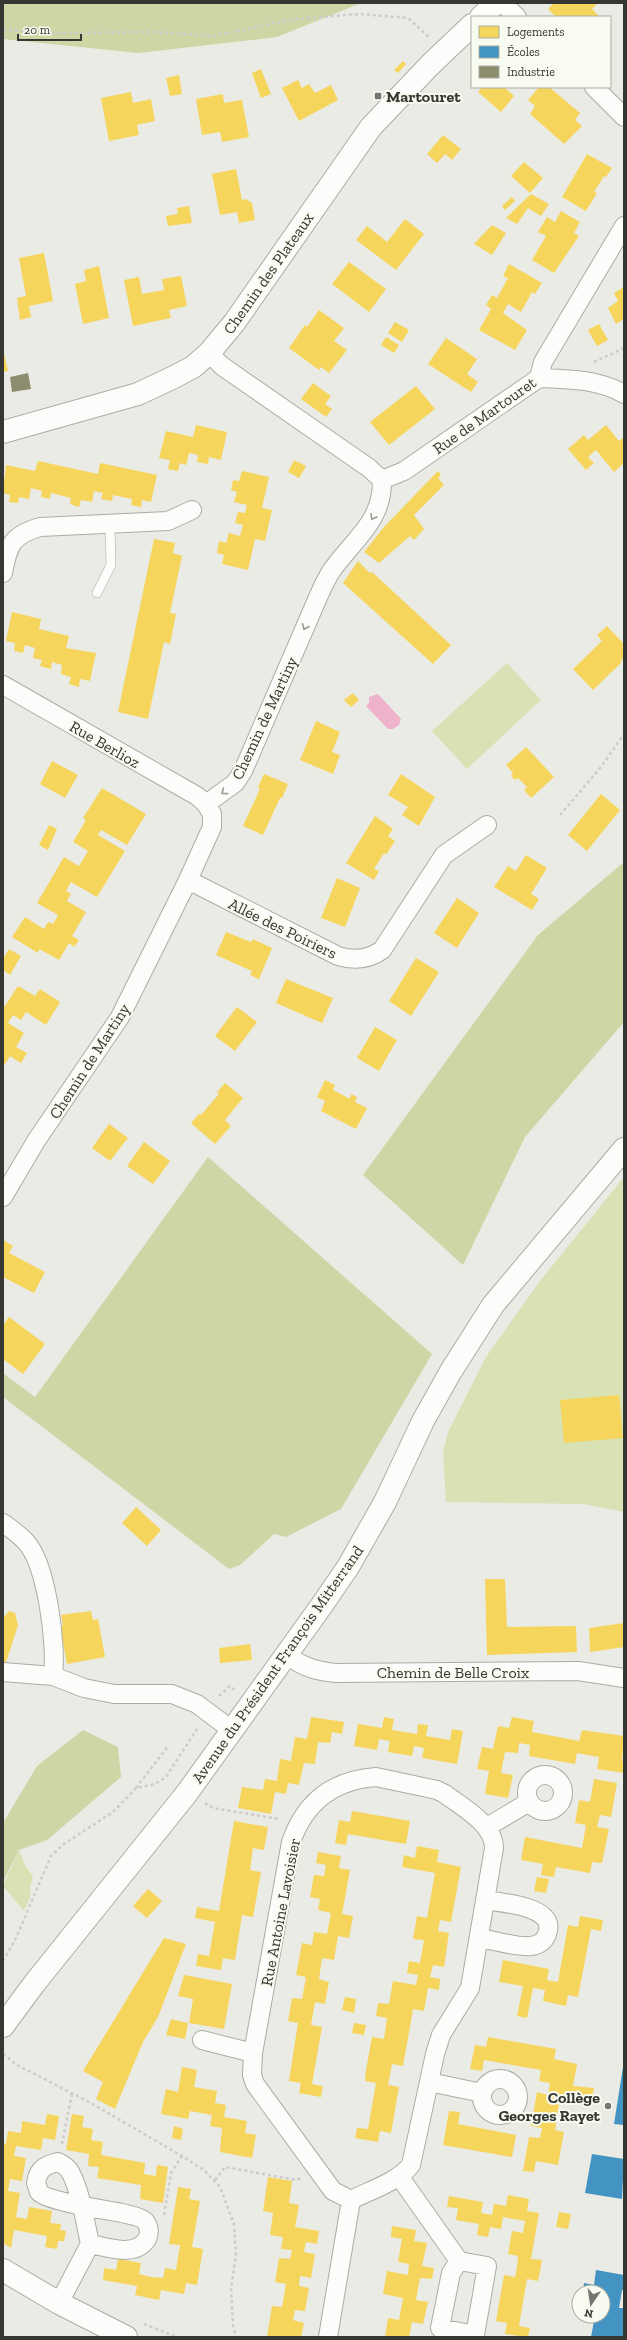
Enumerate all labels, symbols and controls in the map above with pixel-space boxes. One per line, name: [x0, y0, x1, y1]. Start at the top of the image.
scale bar: [18, 16, 81, 42]
legend: [471, 16, 611, 88]
text: 20 m: [24, 23, 51, 37]
text: Logements: [507, 25, 565, 39]
text: Écoles: [507, 44, 540, 59]
text: Industrie: [507, 65, 555, 79]
place label: Martouret: [386, 87, 461, 106]
marker: Martouret: [373, 91, 383, 101]
street label: Chemin des Plateaux: [219, 209, 318, 338]
street label: Rue de Martouret: [429, 373, 540, 458]
one-way arrow: [371, 513, 378, 520]
one-way arrow: [302, 623, 310, 630]
street label: Chemin de Martiny: [228, 653, 302, 783]
street label: Rue Berlioz: [66, 717, 143, 772]
one-way arrow: [222, 788, 229, 795]
street label: Allée des Poiriers: [225, 894, 340, 963]
street label: Chemin de Martiny: [45, 999, 134, 1122]
street label: Avenue du Président François Mitterrand: [188, 1542, 367, 1787]
street label: Chemin de Belle Croix: [377, 1663, 529, 1682]
street label: Rue Antoine Lavoisier: [257, 1836, 304, 1988]
place label: Collège Georges Rayet: [498, 2088, 601, 2125]
marker: Collège Georges Rayet: [603, 2101, 613, 2111]
north arrow: [571, 2284, 611, 2324]
text: N: [583, 2306, 594, 2321]

